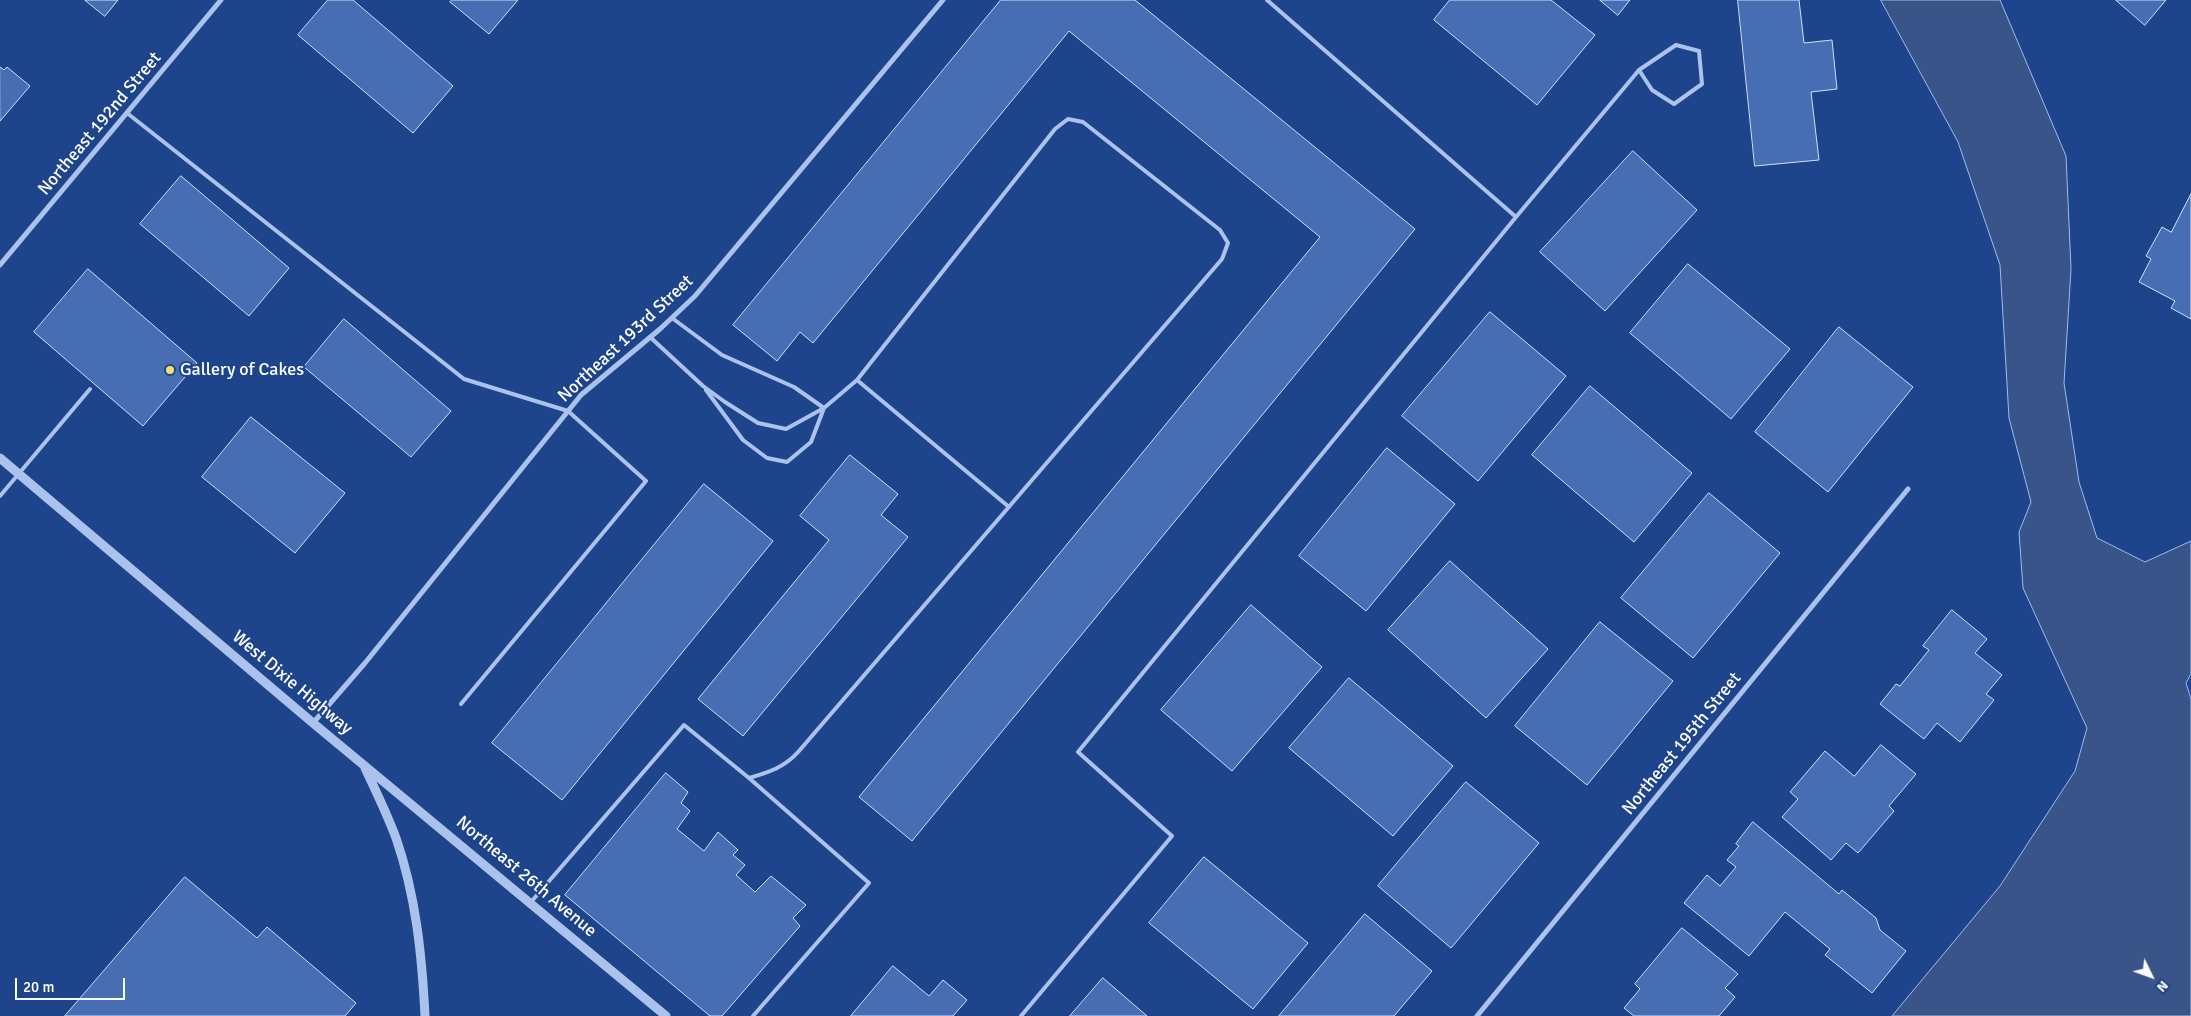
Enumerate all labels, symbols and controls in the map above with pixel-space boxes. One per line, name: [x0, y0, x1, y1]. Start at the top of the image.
street label: Northeast 192nd Street: [34, 48, 166, 200]
street label: Northeast 193rd Street: [554, 271, 698, 407]
place label: Gallery of Cakes: [180, 359, 304, 381]
marker: Gallery of Cakes: [164, 364, 176, 376]
street label: West Dixie Highway: [227, 626, 357, 740]
street label: Northeast 195th Street: [1618, 668, 1746, 820]
street label: Northeast 26th Avenue: [451, 812, 601, 942]
north arrow: [2126, 951, 2176, 1001]
scale bar: [18, 968, 128, 1000]
text: N: [2153, 977, 2172, 996]
text: 20 m: [23, 978, 54, 996]

